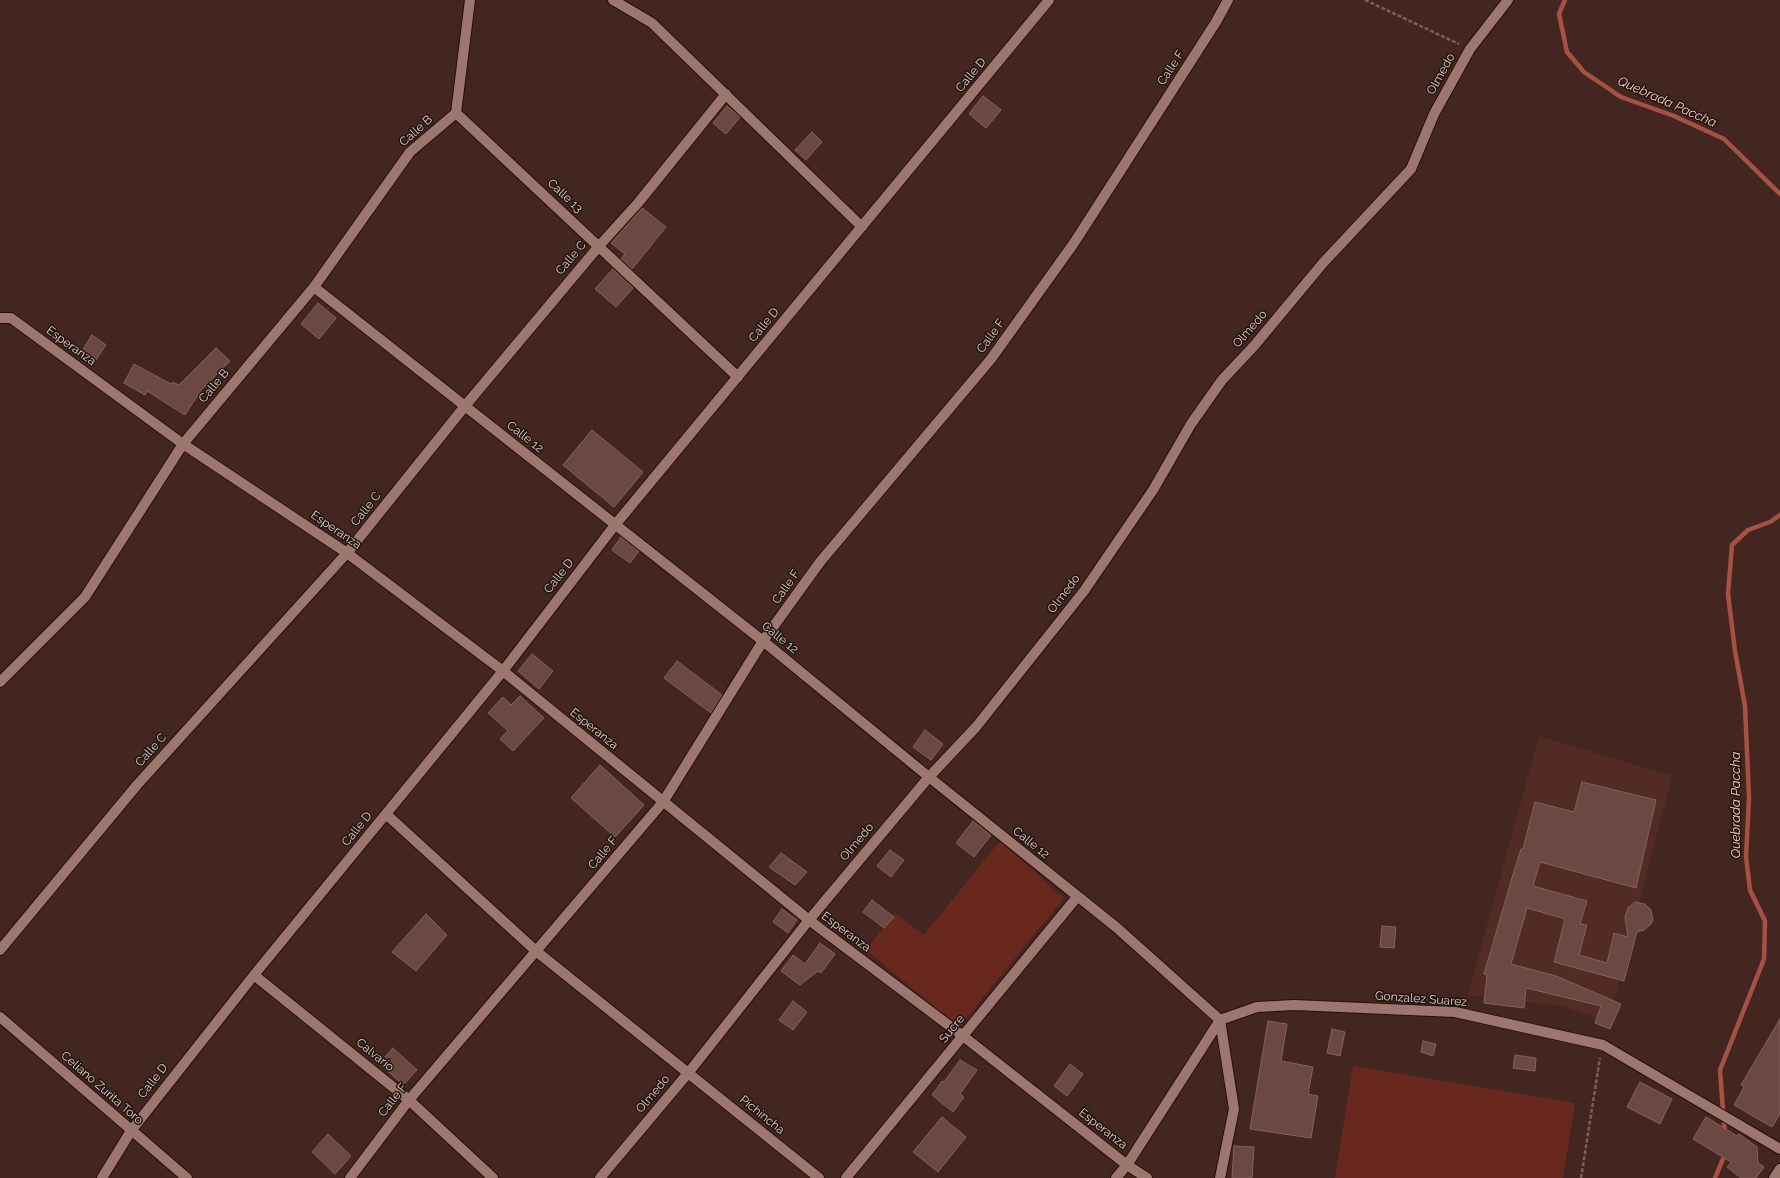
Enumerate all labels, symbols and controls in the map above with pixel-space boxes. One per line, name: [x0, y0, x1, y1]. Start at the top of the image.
street label: Calle F: [1154, 48, 1188, 88]
street label: Olmedo: [1424, 51, 1458, 97]
street label: Calle D: [953, 55, 989, 95]
water label: Quebrada Paccha: [1615, 73, 1719, 131]
street label: Calle B: [397, 112, 435, 150]
street label: Calle 13: [544, 176, 586, 216]
street label: Calle C: [553, 238, 589, 278]
street label: Calle D: [746, 305, 782, 345]
street label: Olmedo: [1230, 307, 1270, 351]
street label: Calle F: [974, 316, 1008, 356]
street label: Esperanza: [43, 323, 99, 369]
street label: Calle B: [196, 366, 232, 406]
street label: Calle 12: [504, 418, 546, 456]
street label: Calle C: [348, 489, 384, 529]
street label: Esperanza: [308, 508, 364, 552]
street label: Calle D: [541, 556, 577, 596]
street label: Calle F: [769, 567, 803, 607]
street label: Olmedo: [1045, 572, 1083, 616]
street label: Calle 12: [759, 619, 801, 657]
street label: Esperanza: [567, 705, 621, 753]
street label: Calle C: [132, 730, 170, 770]
water label: Quebrada Paccha: [1728, 752, 1744, 858]
street label: Calle D: [339, 809, 375, 849]
street label: Olmedo: [837, 820, 877, 864]
street label: Calle 12: [1010, 824, 1052, 862]
street label: Calle F: [585, 834, 621, 872]
street label: Esperanza: [819, 909, 873, 955]
street label: Gonzalez Suarez: [1375, 989, 1467, 1009]
street label: Sucre: [936, 1012, 968, 1046]
street label: Calvario: [353, 1035, 397, 1075]
street label: Celiano Zurita Toro: [58, 1048, 146, 1128]
street label: Calle D: [135, 1061, 171, 1101]
street label: Olmedo: [633, 1072, 673, 1116]
street label: Calle F: [375, 1080, 411, 1120]
street label: Pichincha: [737, 1093, 787, 1137]
street label: Esperanza: [1076, 1106, 1130, 1152]

